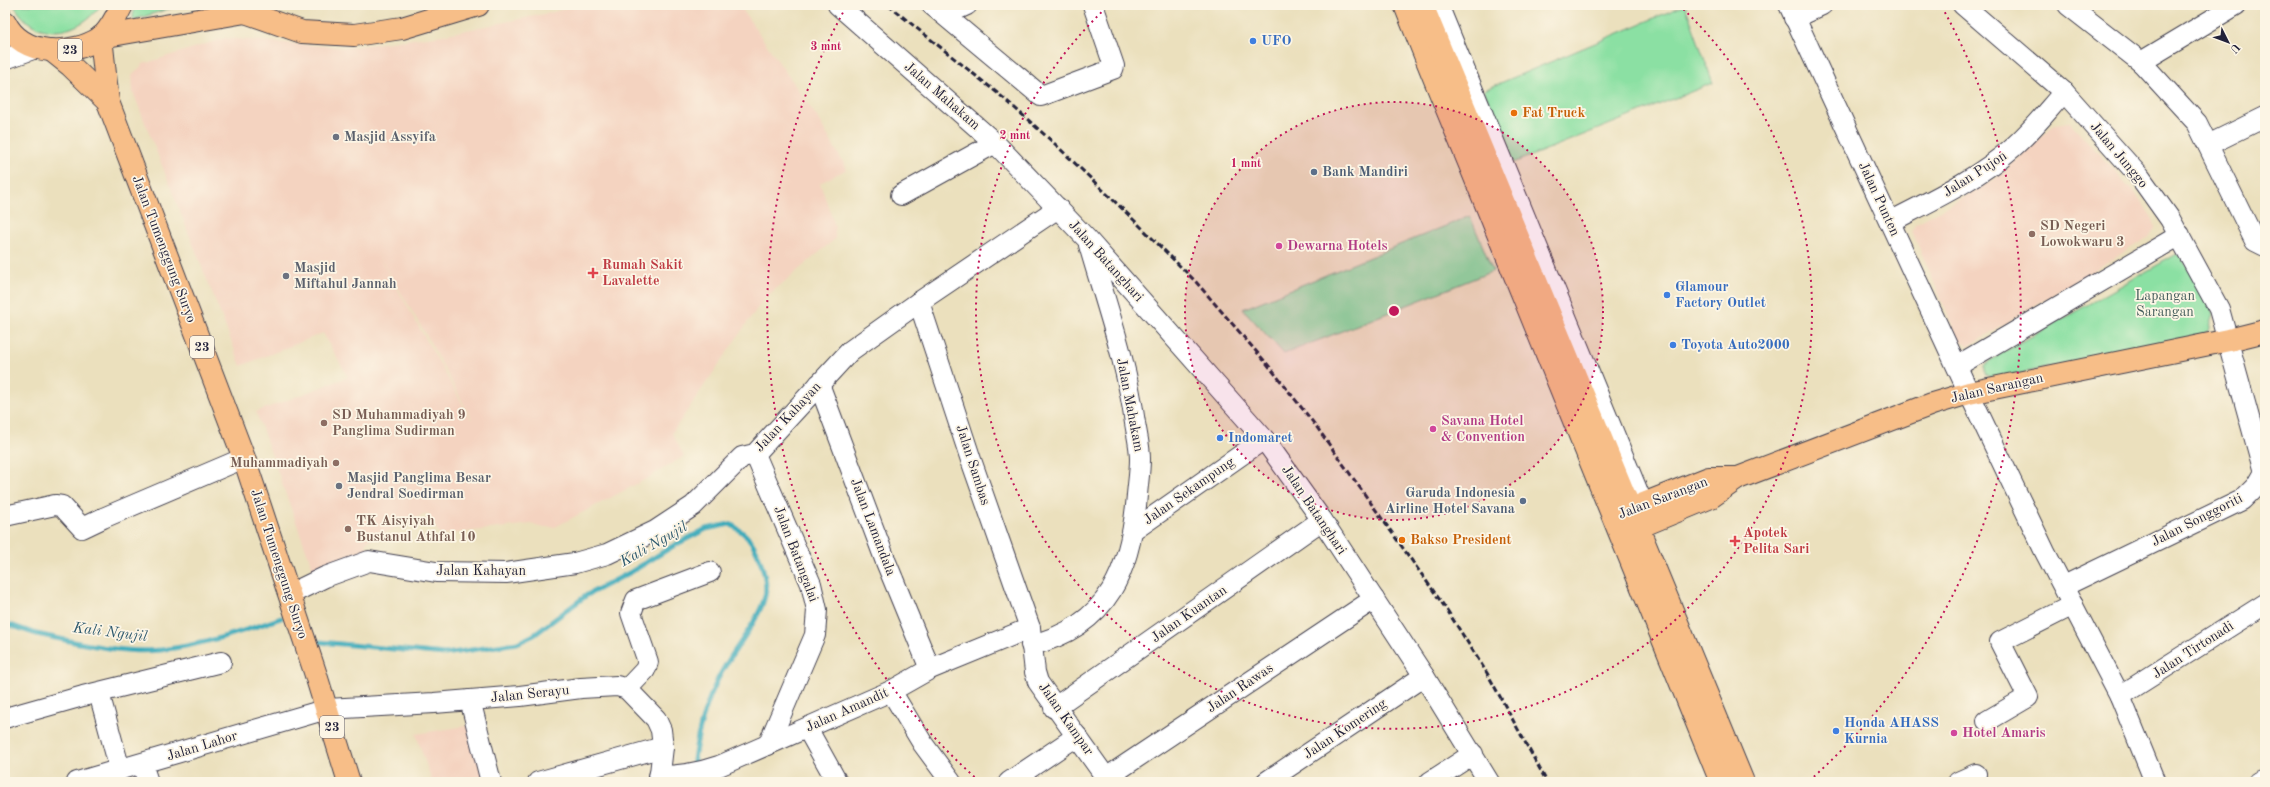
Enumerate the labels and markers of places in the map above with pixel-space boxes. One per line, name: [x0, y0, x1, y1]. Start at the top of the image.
place label: UFO: [1261, 34, 1291, 48]
marker: UFO: [1248, 36, 1258, 46]
place label: Fat Truck: [1522, 106, 1585, 120]
marker: Fat Truck: [1509, 108, 1519, 118]
place label: Masjid Assyifa: [344, 130, 436, 144]
marker: Masjid Assyifa: [331, 132, 341, 142]
place label: Bank Mandiri: [1322, 165, 1408, 179]
marker: Bank Mandiri: [1309, 167, 1319, 177]
place label: SD Negeri Lowokwaru 3: [2040, 219, 2124, 249]
marker: SD Negeri Lowokwaru 3: [2027, 229, 2037, 239]
place label: Dewarna Hotels: [1287, 239, 1388, 253]
marker: Dewarna Hotels: [1274, 241, 1284, 251]
place label: Rumah Sakit Lavalette: [602, 258, 683, 288]
place label: Masjid Miftahul Jannah: [294, 261, 397, 291]
marker: Rumah Sakit Lavalette: [587, 267, 599, 279]
marker: Masjid Miftahul Jannah: [281, 271, 291, 281]
place label: Glamour Factory Outlet: [1675, 280, 1766, 310]
marker: Glamour Factory Outlet: [1662, 290, 1672, 300]
centre of rings: [1387, 304, 1401, 318]
place label: Toyota Auto2000: [1681, 338, 1790, 352]
marker: Toyota Auto2000: [1668, 340, 1678, 350]
place label: SD Muhammadiyah 9 Panglima Sudirman: [332, 408, 466, 438]
place label: Savana Hotel & Convention: [1441, 414, 1525, 444]
marker: SD Muhammadiyah 9 Panglima Sudirman: [319, 418, 329, 428]
marker: Savana Hotel & Convention: [1428, 424, 1438, 434]
place label: Indomaret: [1228, 431, 1293, 445]
marker: Indomaret: [1215, 433, 1225, 443]
place label: Muhammadiyah: [230, 456, 328, 470]
marker: Muhammadiyah: [331, 458, 341, 468]
place label: Masjid Panglima Besar Jendral Soedirman: [347, 471, 491, 501]
marker: Masjid Panglima Besar Jendral Soedirman: [334, 481, 344, 491]
place label: Garuda Indonesia Airline Hotel Savana: [1385, 486, 1515, 516]
marker: Garuda Indonesia Airline Hotel Savana: [1518, 496, 1528, 506]
place label: TK Aisyiyah Bustanul Athfal 10: [356, 514, 476, 544]
marker: TK Aisyiyah Bustanul Athfal 10: [343, 524, 353, 534]
place label: Apotek Pelita Sari: [1743, 526, 1809, 556]
place label: Bakso President: [1410, 533, 1512, 547]
marker: Bakso President: [1397, 535, 1407, 545]
marker: Apotek Pelita Sari: [1730, 536, 1740, 546]
place label: Honda AHASS Kurnia: [1844, 716, 1939, 746]
marker: Honda AHASS Kurnia: [1831, 726, 1841, 736]
place label: Hotel Amaris: [1962, 726, 2046, 740]
marker: Hotel Amaris: [1949, 728, 1959, 738]

